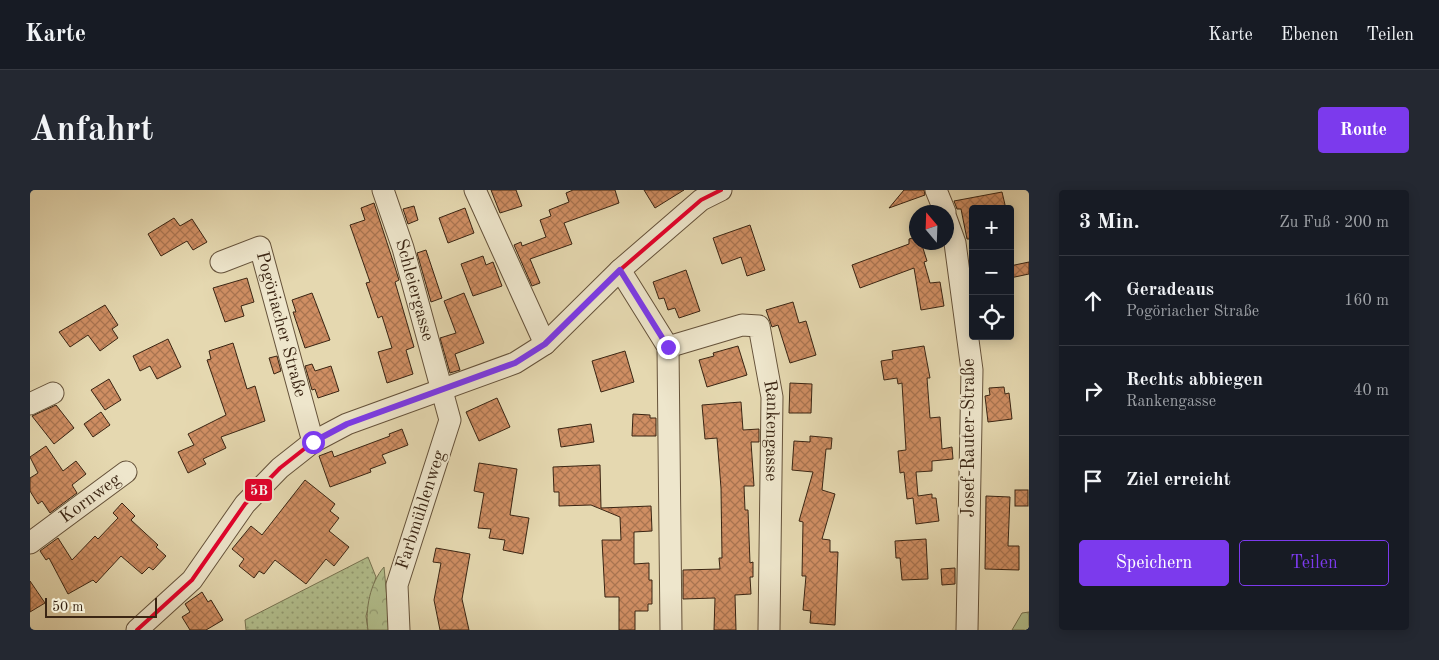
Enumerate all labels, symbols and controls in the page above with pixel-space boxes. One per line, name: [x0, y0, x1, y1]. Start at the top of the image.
text: Karte: [25, 23, 86, 47]
text: Karte: [1208, 26, 1253, 44]
text: Ebenen: [1281, 26, 1338, 44]
text: Teilen: [1366, 26, 1414, 44]
button: Route: [1318, 107, 1409, 153]
text: Anfahrt: [30, 113, 153, 148]
north arrow: [909, 205, 954, 250]
map controls: [969, 205, 1014, 340]
button: +: [969, 205, 1014, 250]
text: 3 Min.: [1079, 212, 1140, 233]
text: Zu Fuß · 200 m: [1279, 215, 1389, 231]
street label: Schleiergasse: [392, 237, 437, 343]
street label: Pogöriacher Straße: [253, 250, 309, 399]
button: −: [969, 250, 1014, 295]
text: Geradeaus: [1126, 281, 1214, 300]
icon: ahead: [1079, 287, 1107, 315]
text: 160 m: [1344, 293, 1389, 309]
button: locate: [969, 295, 1014, 340]
text: Pogöriacher Straße: [1126, 304, 1259, 320]
route end: [657, 336, 680, 359]
street label: Josef-Rauter-Straße: [960, 359, 978, 517]
text: Rechts abbiegen: [1126, 371, 1263, 390]
icon: right: [1079, 377, 1107, 405]
street label: Rankengasse: [760, 379, 781, 481]
text: 40 m: [1353, 383, 1389, 399]
text: Rankengasse: [1126, 394, 1216, 410]
route start: [302, 431, 325, 454]
street label: Farbmühlenweg: [393, 448, 449, 572]
icon: arrive: [1079, 467, 1107, 495]
street label: Kornweg: [56, 470, 124, 527]
text: Ziel erreicht: [1126, 471, 1231, 490]
line badge: 5B: [244, 478, 273, 502]
text: 5B: [250, 484, 268, 498]
button: Speichern: [1079, 540, 1229, 586]
button: Teilen: [1239, 540, 1389, 586]
scale bar: [45, 595, 158, 618]
text: 50 m: [52, 600, 83, 614]

